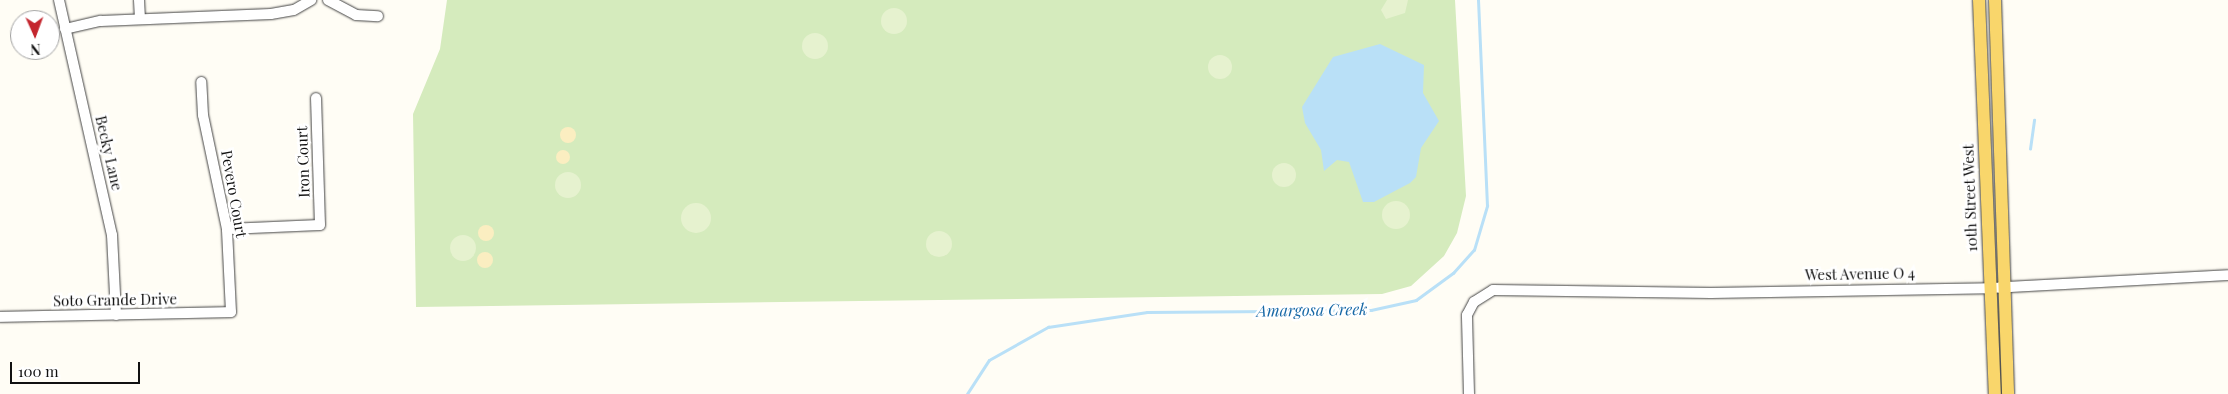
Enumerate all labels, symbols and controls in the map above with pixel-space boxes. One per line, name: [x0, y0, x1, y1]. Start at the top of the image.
north arrow: [10, 10, 60, 60]
text: N: [30, 40, 41, 59]
street label: Becky Lane: [92, 114, 126, 192]
street label: Iron Court: [293, 126, 313, 198]
street label: 10th Street West: [1959, 143, 1981, 253]
street label: Pevero Court: [217, 149, 251, 239]
street label: West Avenue O 4: [1804, 264, 1916, 284]
street label: Soto Grande Drive: [53, 290, 177, 310]
water label: Amargosa Creek: [1256, 299, 1368, 321]
scale bar: [12, 352, 142, 384]
text: 100 m: [18, 361, 59, 381]

